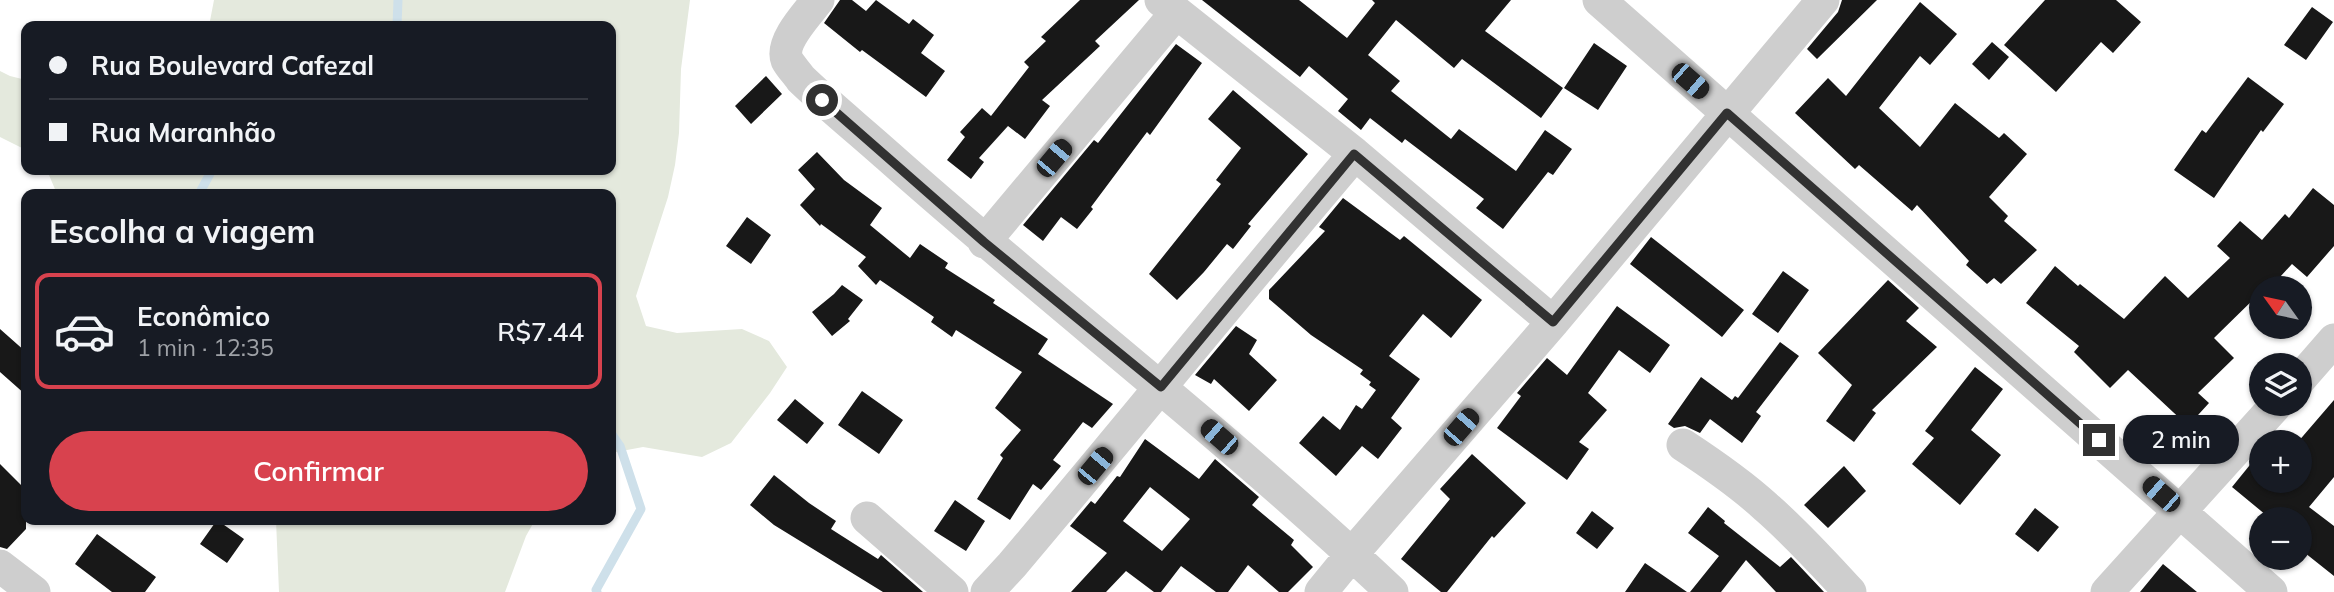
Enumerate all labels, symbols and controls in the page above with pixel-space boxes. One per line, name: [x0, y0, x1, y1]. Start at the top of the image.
text: Rua Boulevard Cafezal: [91, 49, 374, 82]
car: [1668, 59, 1713, 103]
route start: [806, 84, 838, 116]
text: Rua Maranhão: [91, 116, 276, 149]
car: [1033, 135, 1076, 181]
text: Escolha a viagem: [49, 211, 315, 251]
north arrow: [2249, 276, 2312, 340]
map controls: [2249, 276, 2312, 570]
icon: car: [53, 300, 116, 363]
text: Econômico: [137, 300, 270, 333]
text: R$7.44: [497, 315, 584, 348]
text: 1 min · 12:35: [137, 333, 274, 362]
button: layers: [2249, 353, 2312, 416]
car: [1440, 404, 1483, 450]
car: [1197, 415, 1242, 459]
callout: 2 min: [2124, 416, 2239, 464]
route end: [2083, 424, 2115, 456]
text: 2 min: [2151, 425, 2211, 454]
button: +: [2249, 430, 2312, 493]
button: Confirmar: [49, 431, 588, 511]
car: [1074, 443, 1117, 489]
car: [2139, 472, 2184, 516]
button: −: [2249, 507, 2312, 570]

